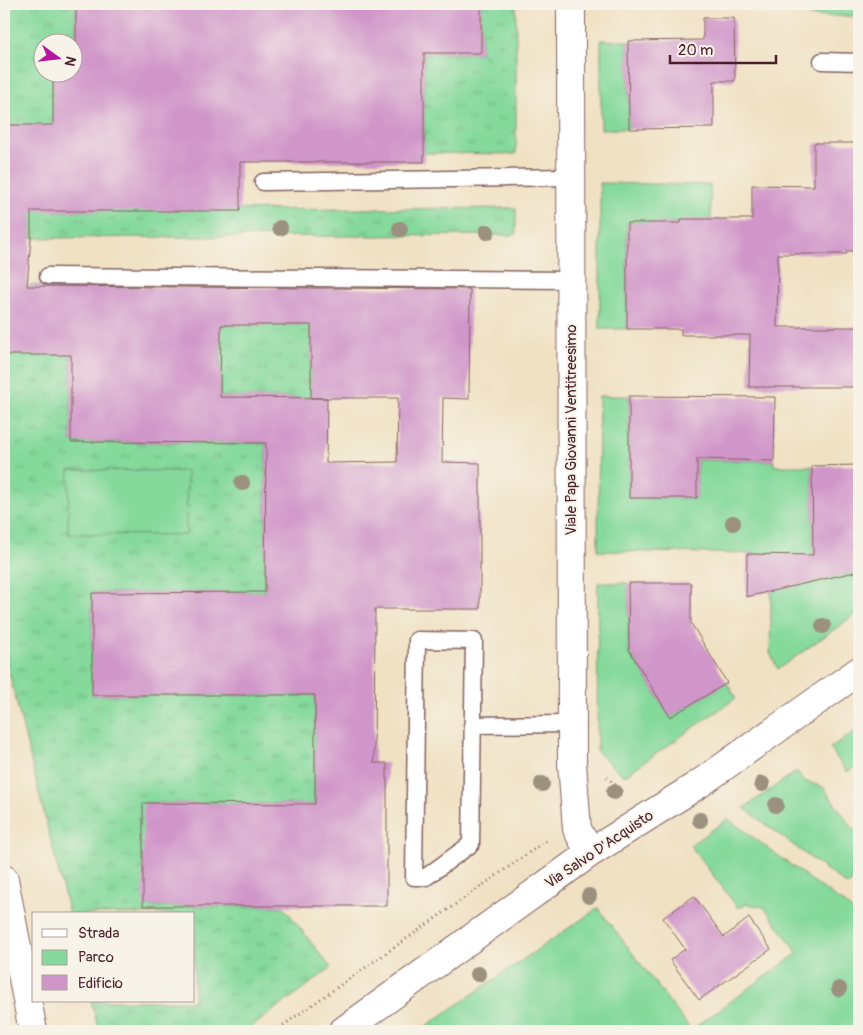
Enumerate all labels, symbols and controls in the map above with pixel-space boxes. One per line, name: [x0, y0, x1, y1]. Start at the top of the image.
north arrow: [32, 32, 82, 82]
scale bar: [670, 32, 777, 64]
text: 20 m: [678, 41, 713, 60]
text: N: [61, 54, 80, 68]
street label: Viale Papa Giovanni Ventitreesimo: [562, 324, 581, 536]
street label: Via Salvo D'Acquisto: [541, 806, 657, 893]
legend: [32, 912, 195, 1002]
text: Strada: [78, 924, 119, 943]
text: Parco: [78, 948, 114, 967]
text: Edificio: [78, 974, 123, 993]

